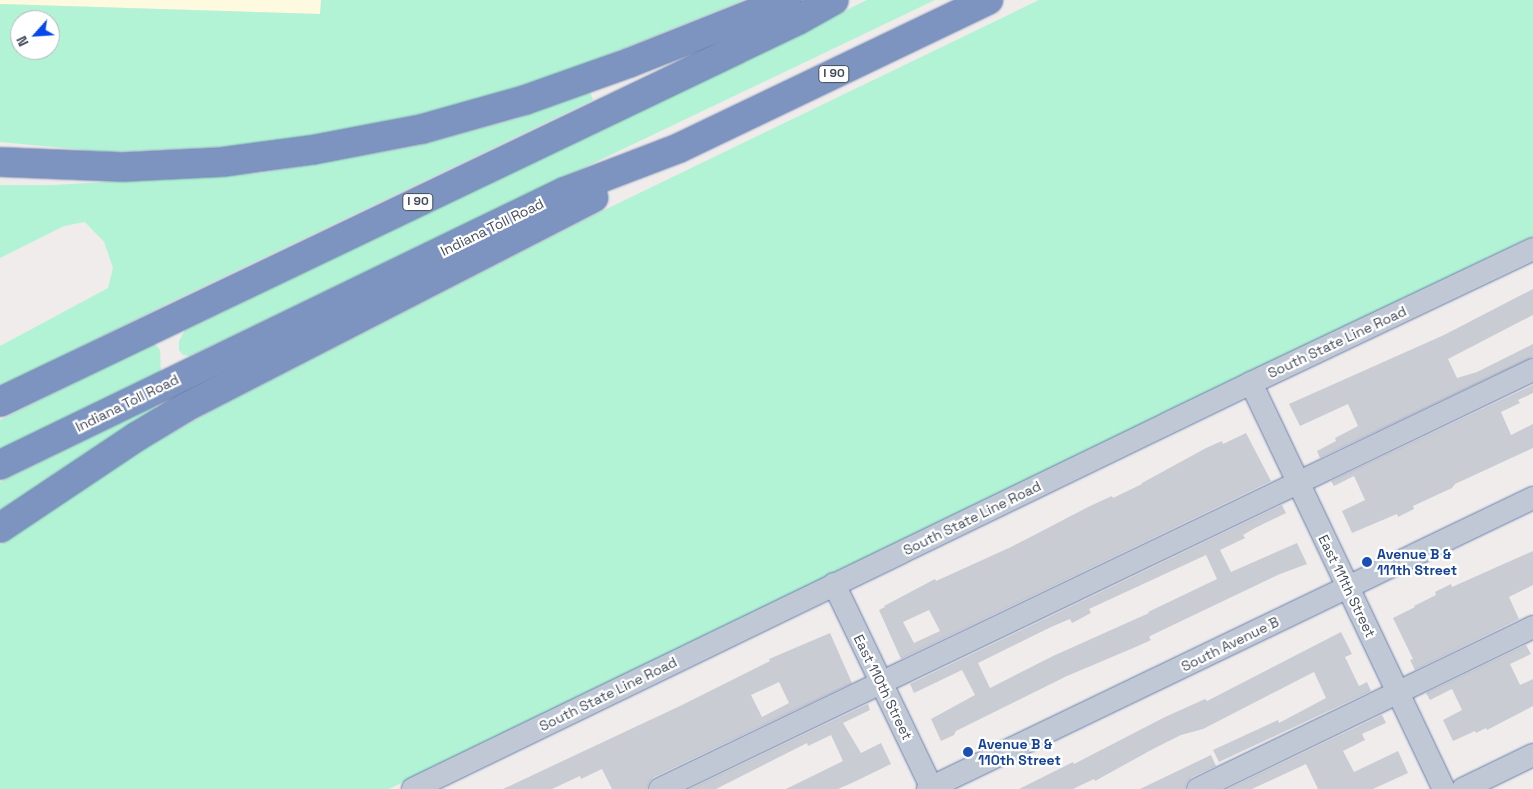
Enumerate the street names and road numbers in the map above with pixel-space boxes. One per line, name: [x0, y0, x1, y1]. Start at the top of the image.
road number: I 90: [818, 64, 850, 84]
road number: I 90: [402, 192, 434, 212]
street label: Indiana Toll Road: [438, 195, 546, 259]
street label: South State Line Road: [1265, 302, 1409, 382]
street label: Indiana Toll Road: [73, 371, 181, 435]
street label: South State Line Road: [900, 477, 1044, 559]
street label: East 111th Street: [1315, 532, 1379, 640]
street label: South Avenue B: [1178, 613, 1282, 675]
street label: East 110th Street: [850, 632, 916, 742]
street label: South State Line Road: [536, 653, 680, 735]

